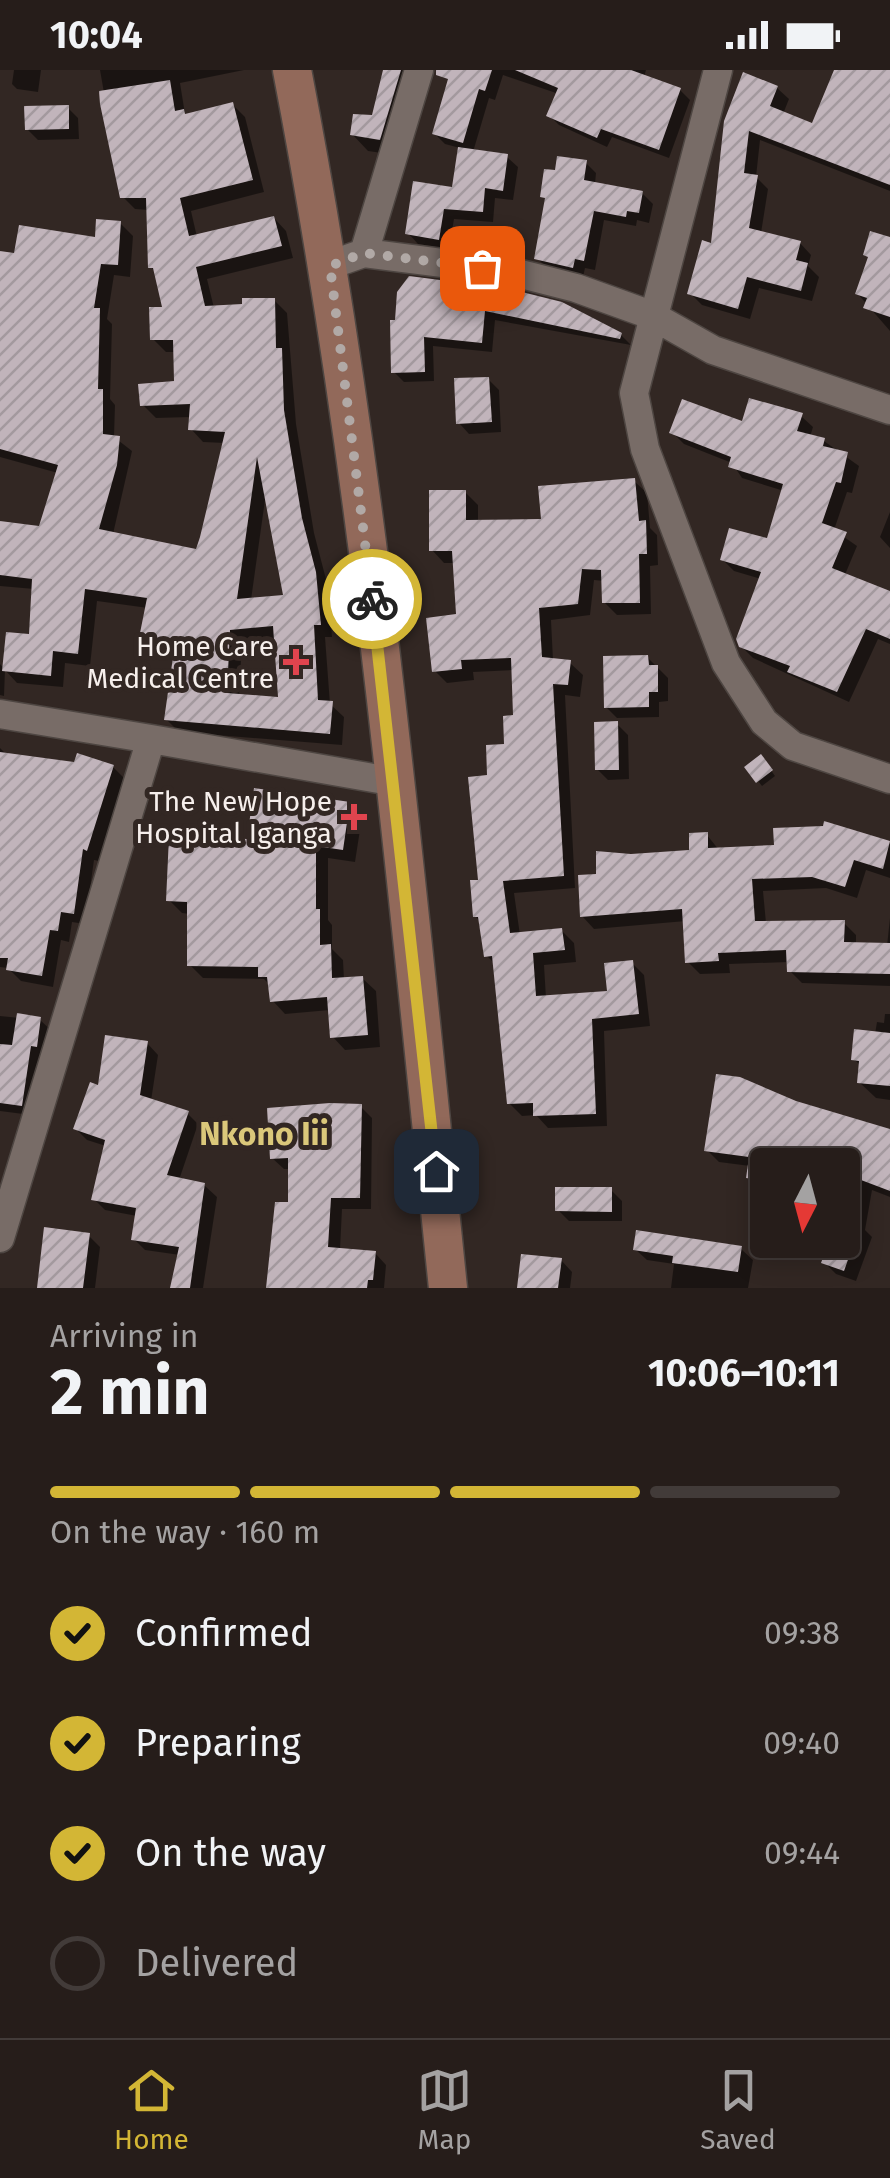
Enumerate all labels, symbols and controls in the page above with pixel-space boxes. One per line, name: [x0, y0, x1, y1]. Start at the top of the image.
text: 10:04: [50, 12, 143, 58]
pin: [440, 226, 525, 311]
icon: bag: [455, 241, 510, 296]
courier: [322, 549, 422, 649]
icon: bike: [345, 572, 400, 627]
place label: Home Care Medical Centre: [87, 630, 274, 695]
marker: Home Care Medical Centre: [283, 649, 309, 675]
place label: The New Hope Hospital Iganga: [135, 785, 332, 850]
marker: The New Hope Hospital Iganga: [341, 804, 367, 830]
district label: Nkono Iii: [199, 1115, 329, 1153]
pin: [394, 1129, 479, 1214]
icon: home: [409, 1144, 464, 1199]
north arrow: [750, 1148, 860, 1258]
map controls: [750, 1148, 860, 1258]
text: Arriving in: [50, 1317, 198, 1355]
text: 10:06–10:11: [648, 1350, 840, 1396]
text: 2 min: [50, 1353, 210, 1431]
text: On the way · 160 m: [50, 1513, 320, 1551]
icon: check: [50, 1606, 105, 1661]
text: Confirmed: [135, 1610, 313, 1656]
text: 09:38: [764, 1614, 840, 1652]
icon: check: [50, 1716, 105, 1771]
text: Preparing: [135, 1720, 301, 1766]
text: 09:40: [763, 1724, 840, 1762]
icon: check: [50, 1826, 105, 1881]
text: On the way: [135, 1830, 326, 1876]
text: 09:44: [764, 1834, 840, 1872]
text: Delivered: [135, 1940, 298, 1986]
tab: Home: [114, 2063, 189, 2156]
tab: Map: [417, 2063, 472, 2156]
tab: Saved: [700, 2063, 776, 2156]

